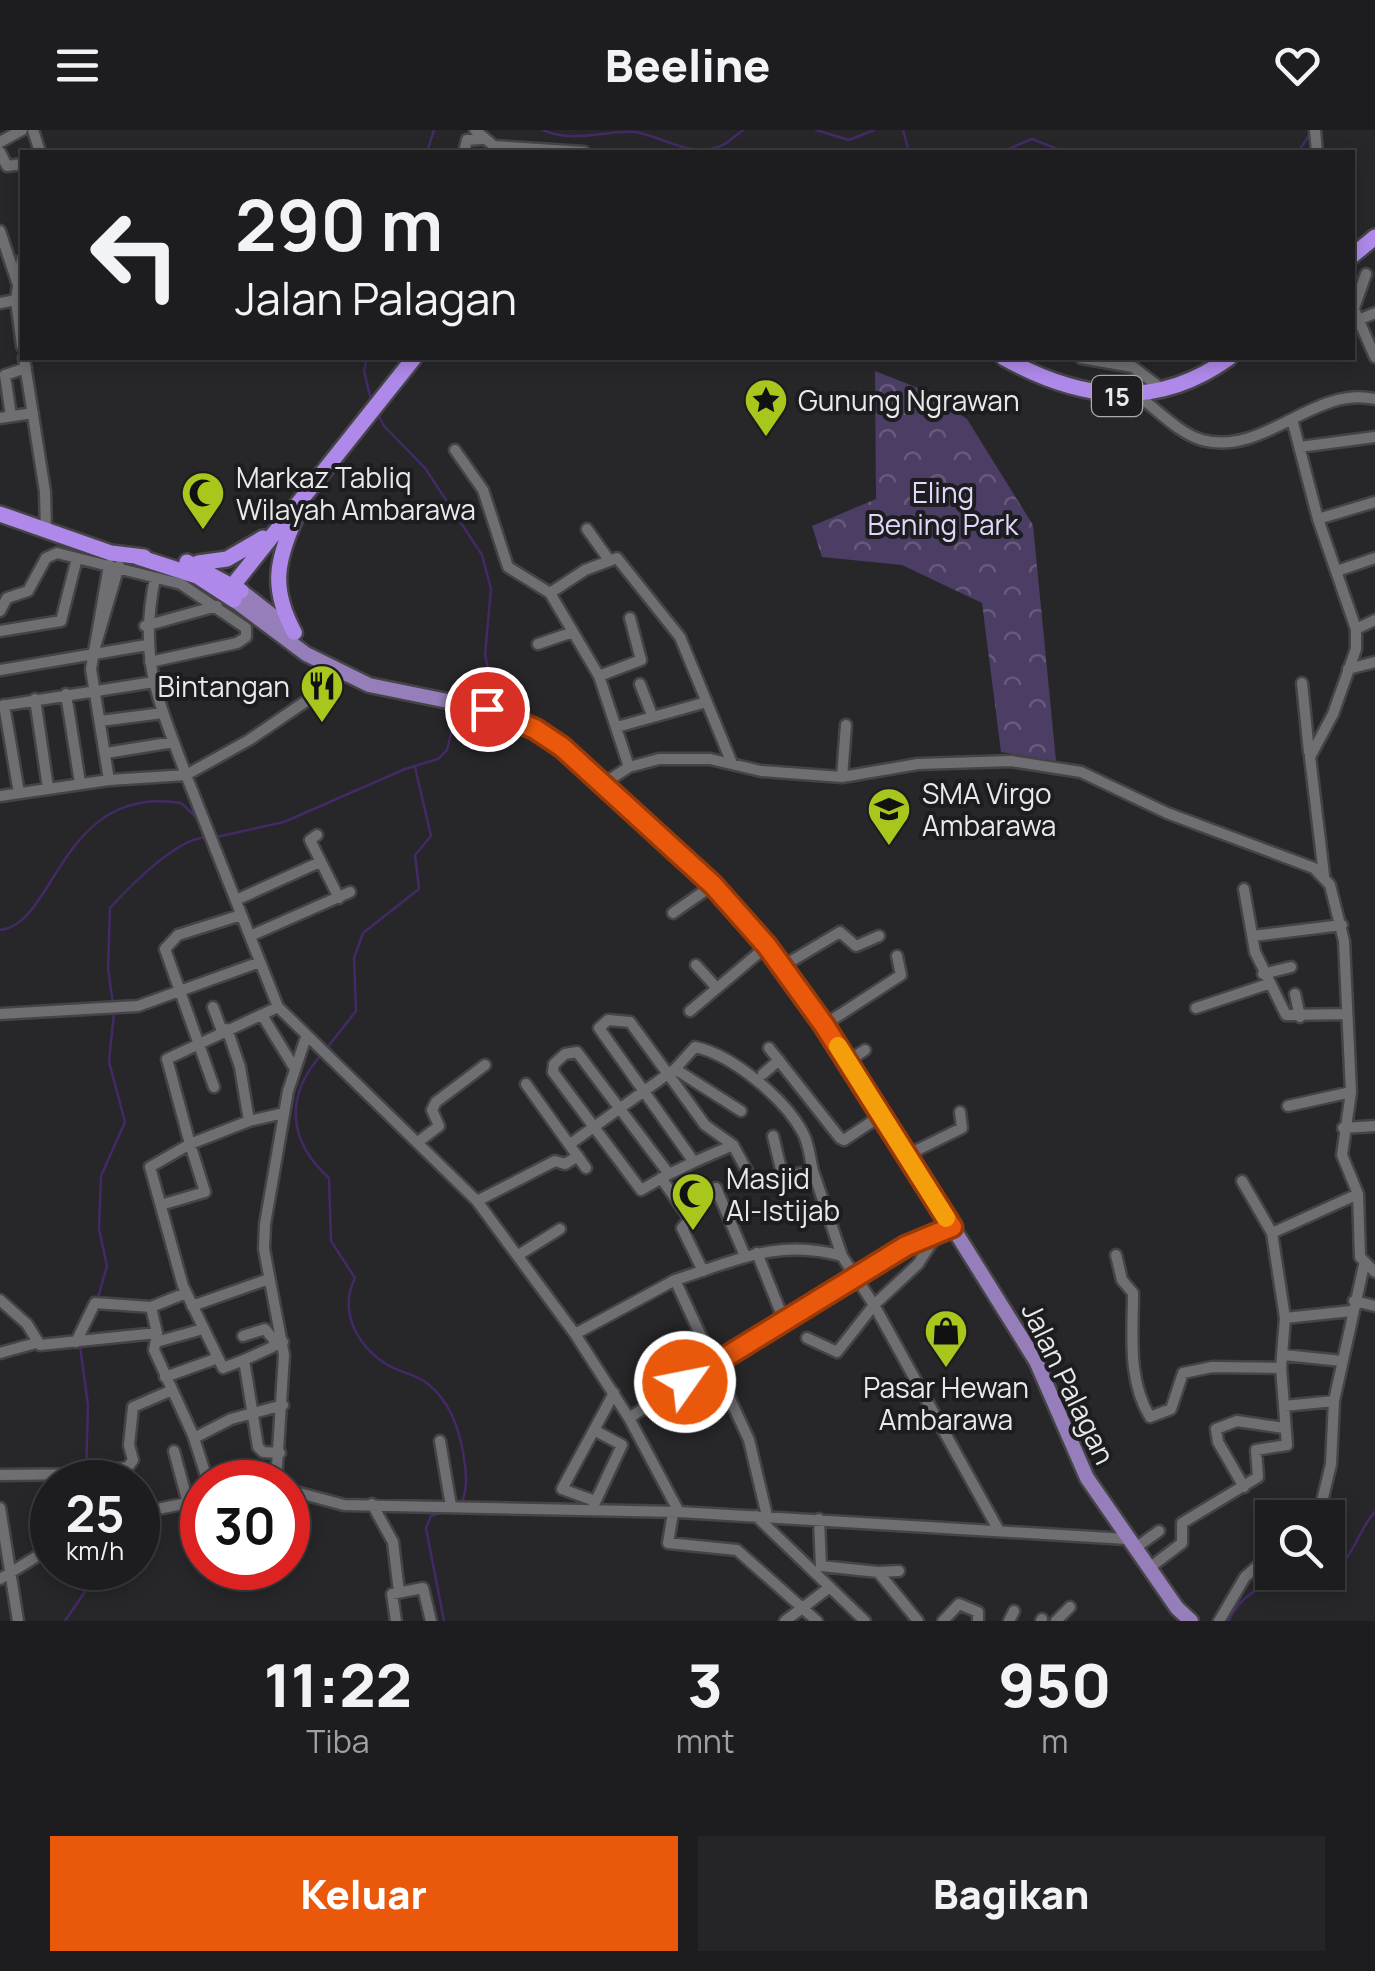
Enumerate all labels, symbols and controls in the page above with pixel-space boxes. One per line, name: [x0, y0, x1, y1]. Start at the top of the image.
text: Beeline: [605, 34, 770, 96]
icon: menu: [50, 38, 105, 93]
icon: heart: [1270, 38, 1325, 93]
text: 290 m: [235, 176, 443, 272]
icon: left: [70, 190, 200, 320]
text: Jalan Palagan: [235, 267, 517, 329]
road number: 15: [1092, 376, 1142, 416]
place icon: Gunung Ngrawan: [743, 377, 789, 438]
place label: Gunung Ngrawan: [798, 381, 1020, 419]
place label: Markaz Tabliq Wilayah Ambarawa: [236, 458, 476, 528]
mosque icon: Markaz Tabliq Wilayah Ambarawa: [180, 470, 226, 531]
park label: Eling Bening Park: [868, 473, 1020, 543]
restaurant icon: Bintangan: [299, 663, 345, 724]
place label: Bintangan: [158, 667, 290, 705]
pin: [445, 667, 530, 752]
icon: arrive: [460, 682, 515, 737]
place label: SMA Virgo Ambarawa: [922, 774, 1056, 844]
school or university icon: SMA Virgo Ambarawa: [866, 786, 912, 847]
place label: Masjid Al-Istijab: [726, 1159, 840, 1229]
mosque icon: Masjid Al-Istijab: [670, 1171, 716, 1232]
street label: Jalan Palagan: [1013, 1296, 1125, 1470]
shop icon: Pasar Hewan Ambarawa: [923, 1308, 969, 1369]
position arrow: [633, 1330, 737, 1434]
place label: Pasar Hewan Ambarawa: [863, 1368, 1029, 1438]
speed limit sign: 30: [180, 1460, 310, 1590]
text: 25: [65, 1479, 125, 1547]
map controls: [1255, 1500, 1345, 1590]
button: search: [1255, 1500, 1345, 1590]
text: km/h: [66, 1533, 124, 1568]
text: 11:22: [264, 1643, 412, 1725]
text: 3: [687, 1643, 723, 1725]
text: 950: [998, 1643, 1111, 1725]
text: Tiba: [306, 1719, 369, 1763]
text: mnt: [676, 1719, 735, 1763]
text: m: [1041, 1719, 1068, 1763]
button: Keluar: [50, 1836, 678, 1951]
button: Bagikan: [698, 1836, 1325, 1951]

